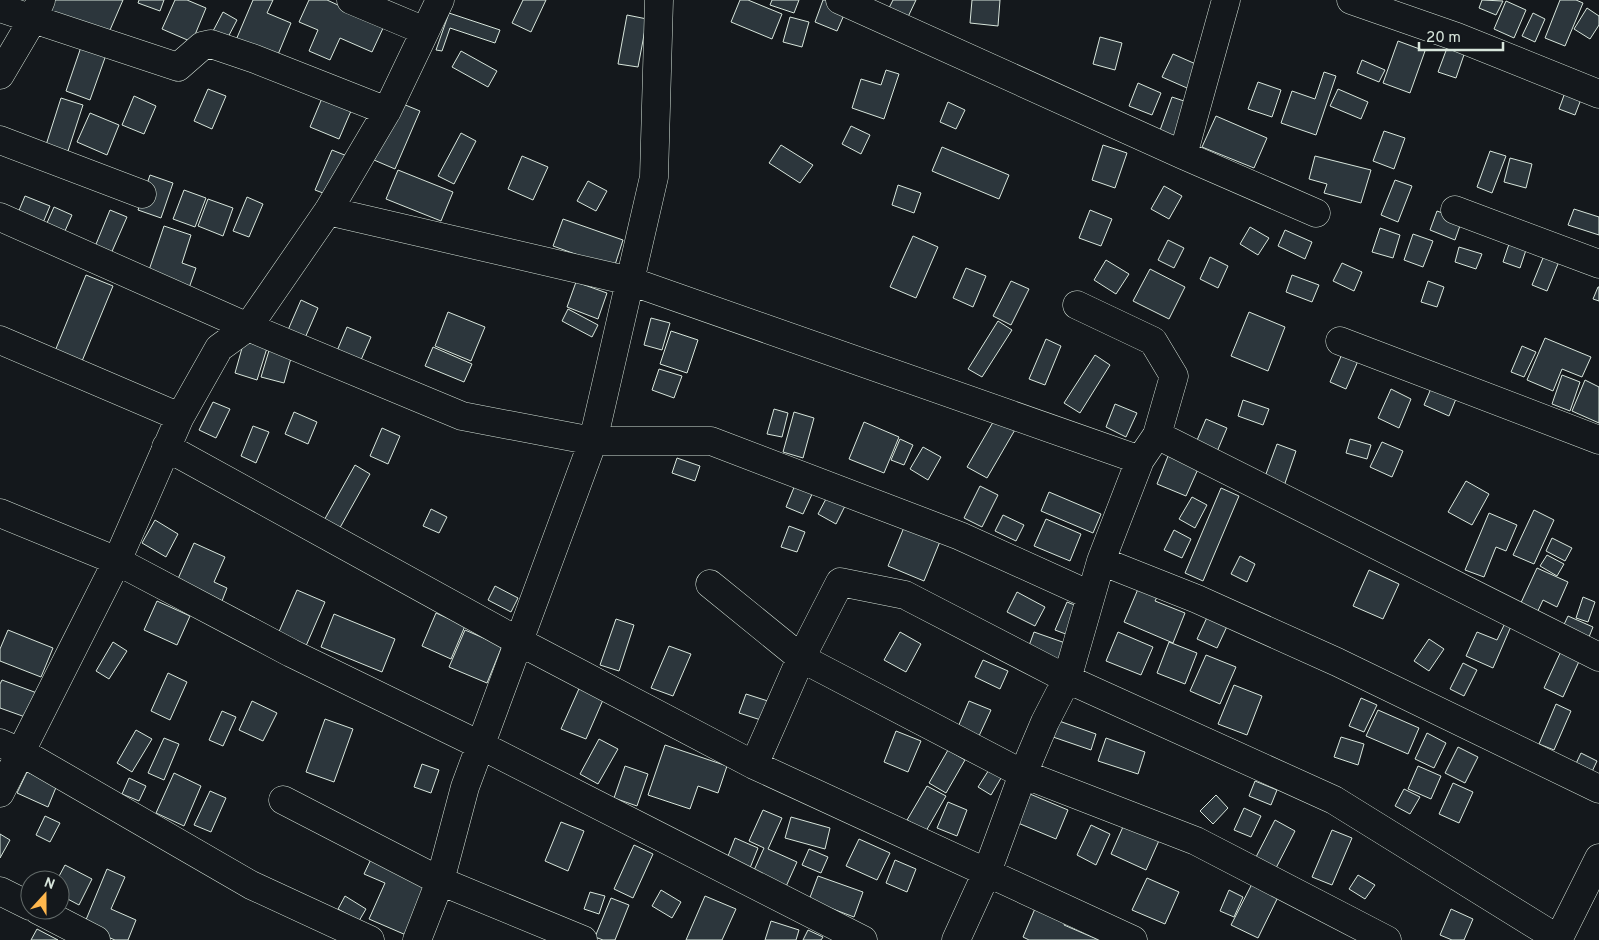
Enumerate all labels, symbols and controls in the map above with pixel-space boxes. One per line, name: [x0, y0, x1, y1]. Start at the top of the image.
scale bar: [1419, 20, 1503, 52]
text: 20 m: [1426, 29, 1461, 48]
north arrow: [20, 870, 70, 920]
text: N: [41, 875, 57, 894]

